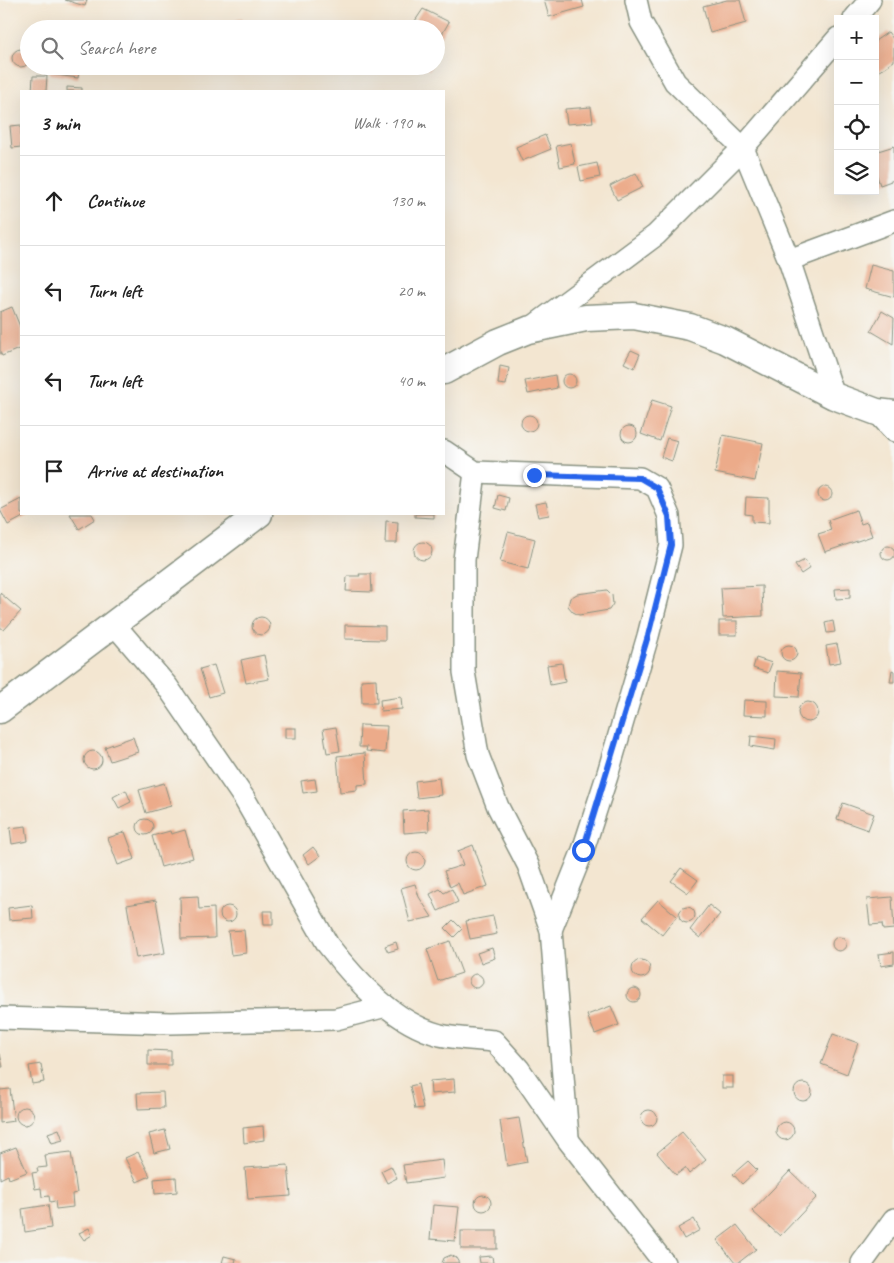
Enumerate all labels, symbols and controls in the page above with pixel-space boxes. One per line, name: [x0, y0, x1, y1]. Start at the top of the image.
map controls: [834, 15, 879, 195]
button: +: [834, 15, 879, 60]
search box: [20, 20, 445, 75]
icon: search: [38, 34, 66, 62]
text: Search here: [78, 36, 155, 60]
button: −: [834, 60, 879, 105]
button: locate: [834, 105, 879, 150]
text: 3 min: [40, 110, 80, 136]
text: Walk · 190 m: [353, 113, 425, 133]
button: layers: [834, 150, 879, 195]
icon: ahead: [40, 187, 68, 215]
text: Continue: [87, 189, 144, 213]
text: 130 m: [391, 191, 425, 211]
icon: left: [40, 277, 68, 305]
text: Turn left: [87, 279, 142, 303]
text: 20 m: [398, 281, 425, 301]
icon: left: [40, 367, 68, 395]
text: Turn left: [87, 369, 142, 393]
text: 40 m: [398, 371, 425, 391]
icon: arrive: [40, 457, 68, 485]
text: Arrive at destination: [87, 459, 223, 483]
route end: [523, 464, 546, 487]
route start: [572, 839, 595, 862]

